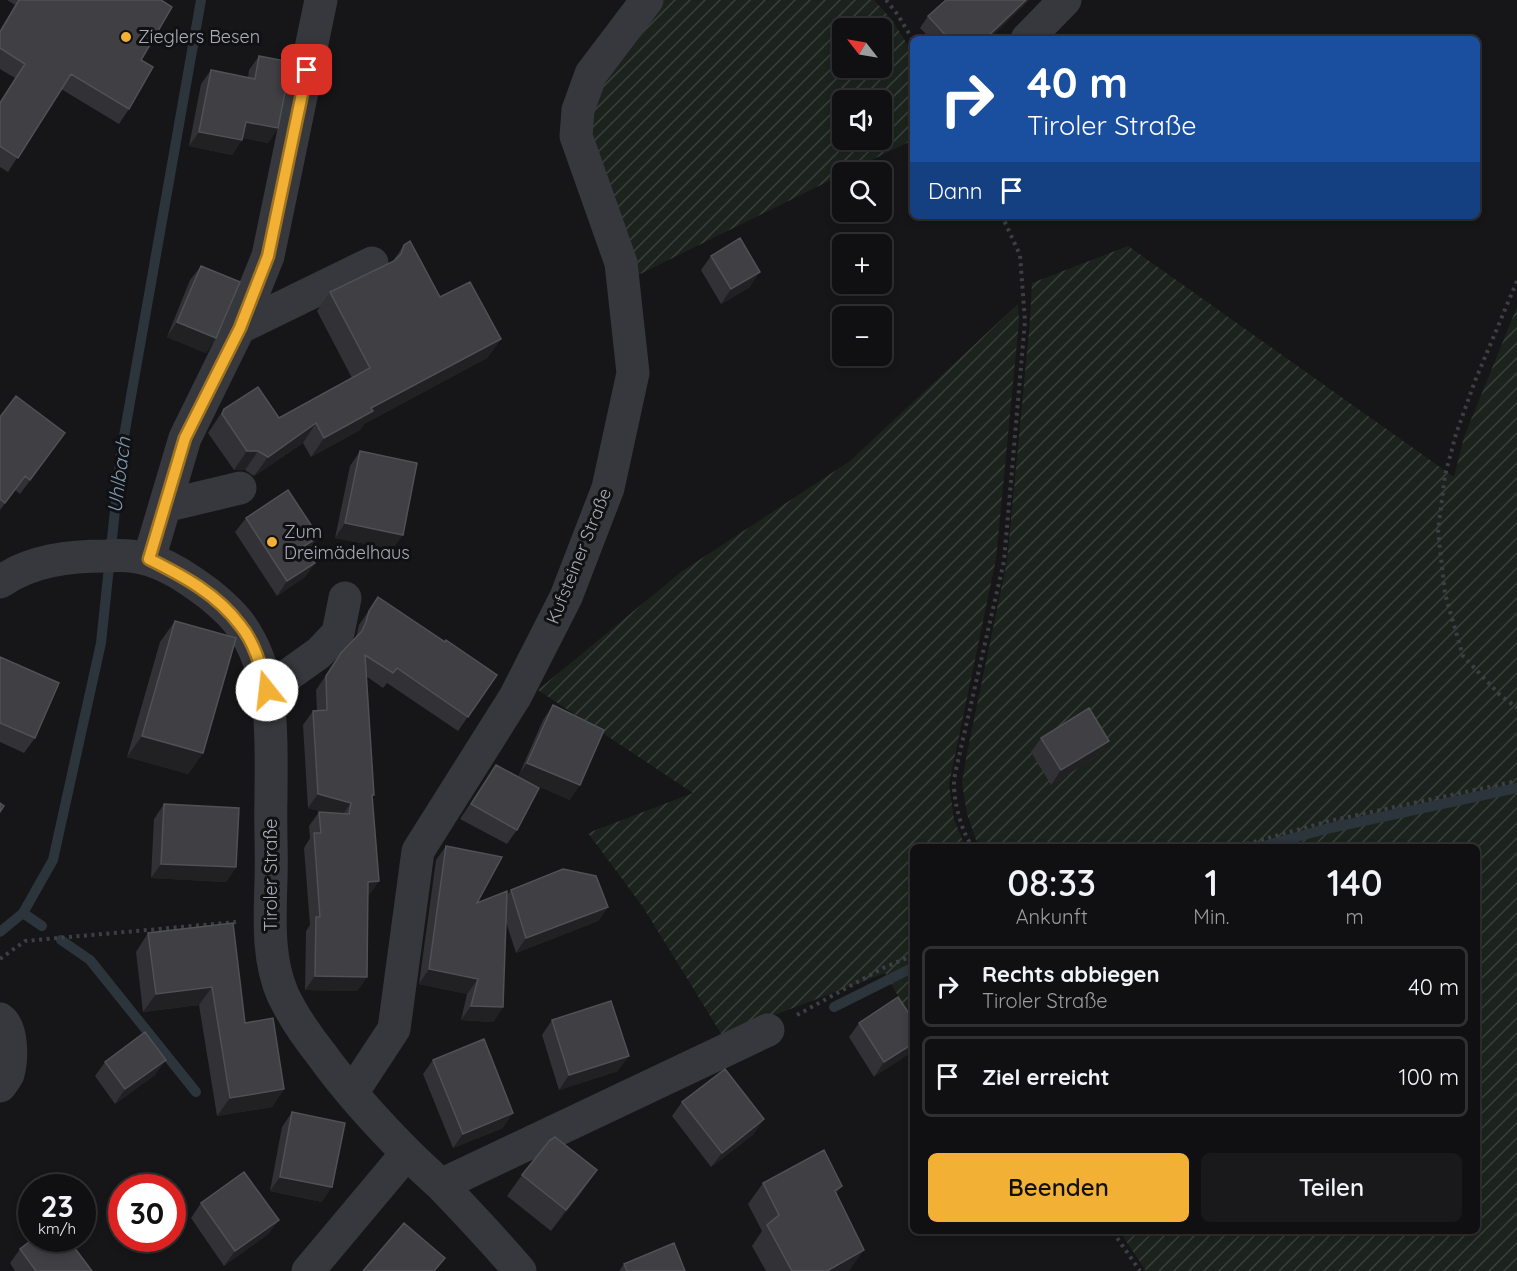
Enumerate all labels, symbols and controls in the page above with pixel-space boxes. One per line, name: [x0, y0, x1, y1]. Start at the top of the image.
north arrow: [832, 18, 892, 78]
map controls: [832, 18, 892, 366]
place label: Zieglers Besen: [138, 25, 260, 48]
marker: Zieglers Besen: [119, 30, 133, 44]
pin: [281, 44, 332, 95]
icon: arrive: [290, 53, 323, 86]
text: 40 m: [1027, 56, 1128, 109]
icon: right: [928, 60, 1006, 138]
button: sound: [832, 90, 892, 150]
text: Tiroler Straße: [1027, 108, 1197, 142]
button: search: [832, 162, 892, 222]
icon: arrive: [995, 174, 1028, 207]
text: Dann: [928, 177, 983, 205]
button: +: [832, 234, 892, 294]
button: −: [832, 306, 892, 366]
water label: Uhlbach: [101, 435, 136, 514]
street label: Kufsteiner Straße: [541, 485, 616, 627]
place label: Zum Dreimädelhaus: [284, 520, 410, 564]
marker: Zum Dreimädelhaus: [265, 535, 279, 549]
position arrow: [235, 658, 299, 722]
street label: Tiroler Straße: [259, 818, 282, 932]
text: 08:33: [1007, 860, 1096, 905]
text: 1: [1204, 860, 1218, 905]
text: 140: [1327, 860, 1383, 905]
text: Ankunft: [1016, 904, 1088, 929]
text: Min.: [1193, 904, 1229, 929]
text: m: [1346, 904, 1364, 929]
text: Rechts abbiegen: [982, 960, 1160, 988]
icon: right: [931, 970, 964, 1003]
text: 40 m: [1408, 973, 1459, 1001]
text: Tiroler Straße: [982, 988, 1108, 1013]
icon: arrive: [931, 1060, 964, 1093]
text: Ziel erreicht: [982, 1063, 1110, 1091]
text: 100 m: [1399, 1063, 1459, 1091]
button: Beenden: [928, 1153, 1189, 1222]
button: Teilen: [1201, 1153, 1462, 1222]
speed limit sign: 30: [108, 1174, 186, 1252]
text: 23: [40, 1187, 74, 1225]
text: km/h: [38, 1219, 76, 1238]

